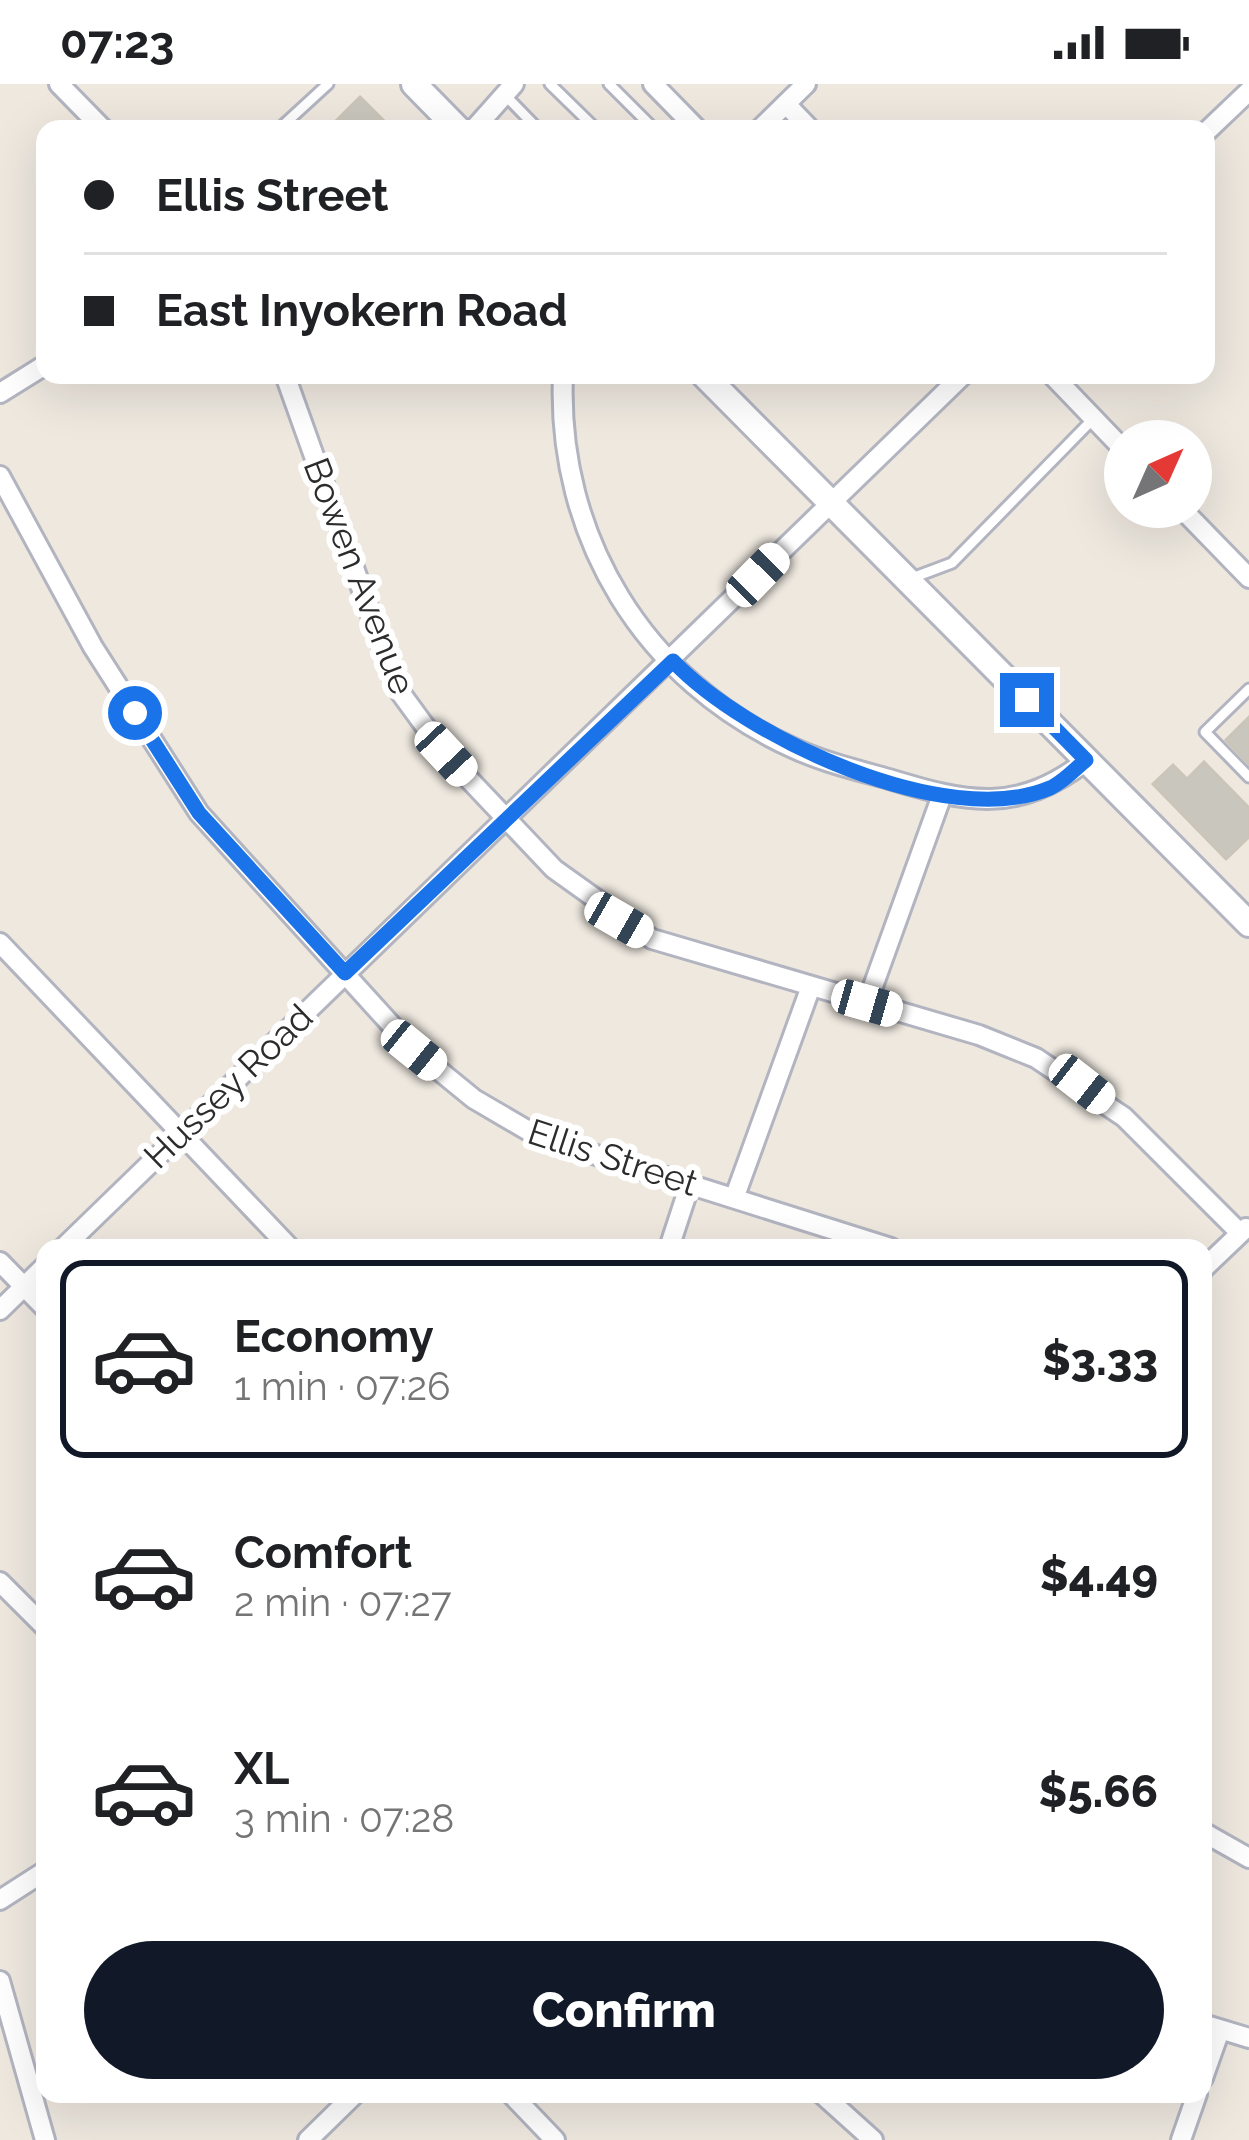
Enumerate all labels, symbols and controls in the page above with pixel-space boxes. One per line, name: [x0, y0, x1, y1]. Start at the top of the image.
text: 07:23: [60, 16, 174, 69]
text: Ellis Street: [156, 169, 388, 222]
text: East Inyokern Road: [156, 284, 567, 337]
north arrow: [1104, 420, 1212, 528]
map controls: [1104, 420, 1212, 528]
street label: Bowen Avenue: [296, 452, 424, 700]
car: [720, 537, 796, 613]
route end: [1000, 673, 1054, 727]
route start: [108, 686, 162, 740]
car: [408, 715, 484, 793]
car: [579, 886, 659, 954]
car: [827, 976, 907, 1030]
street label: Hussey Road: [135, 995, 321, 1177]
car: [375, 1013, 453, 1087]
car: [1043, 1048, 1121, 1120]
street label: Ellis Street: [523, 1110, 703, 1204]
icon: car: [90, 1305, 198, 1413]
text: Economy: [234, 1310, 434, 1363]
text: $3.33: [1042, 1333, 1158, 1386]
text: 1 min · 07:26: [234, 1363, 451, 1409]
icon: car: [90, 1521, 198, 1629]
text: Comfort: [234, 1526, 412, 1579]
text: $4.49: [1040, 1549, 1158, 1602]
text: 2 min · 07:27: [234, 1579, 452, 1625]
icon: car: [90, 1737, 198, 1845]
text: XL: [234, 1742, 289, 1795]
text: $5.66: [1039, 1765, 1158, 1818]
text: 3 min · 07:28: [234, 1795, 454, 1841]
button: Confirm: [84, 1941, 1164, 2079]

